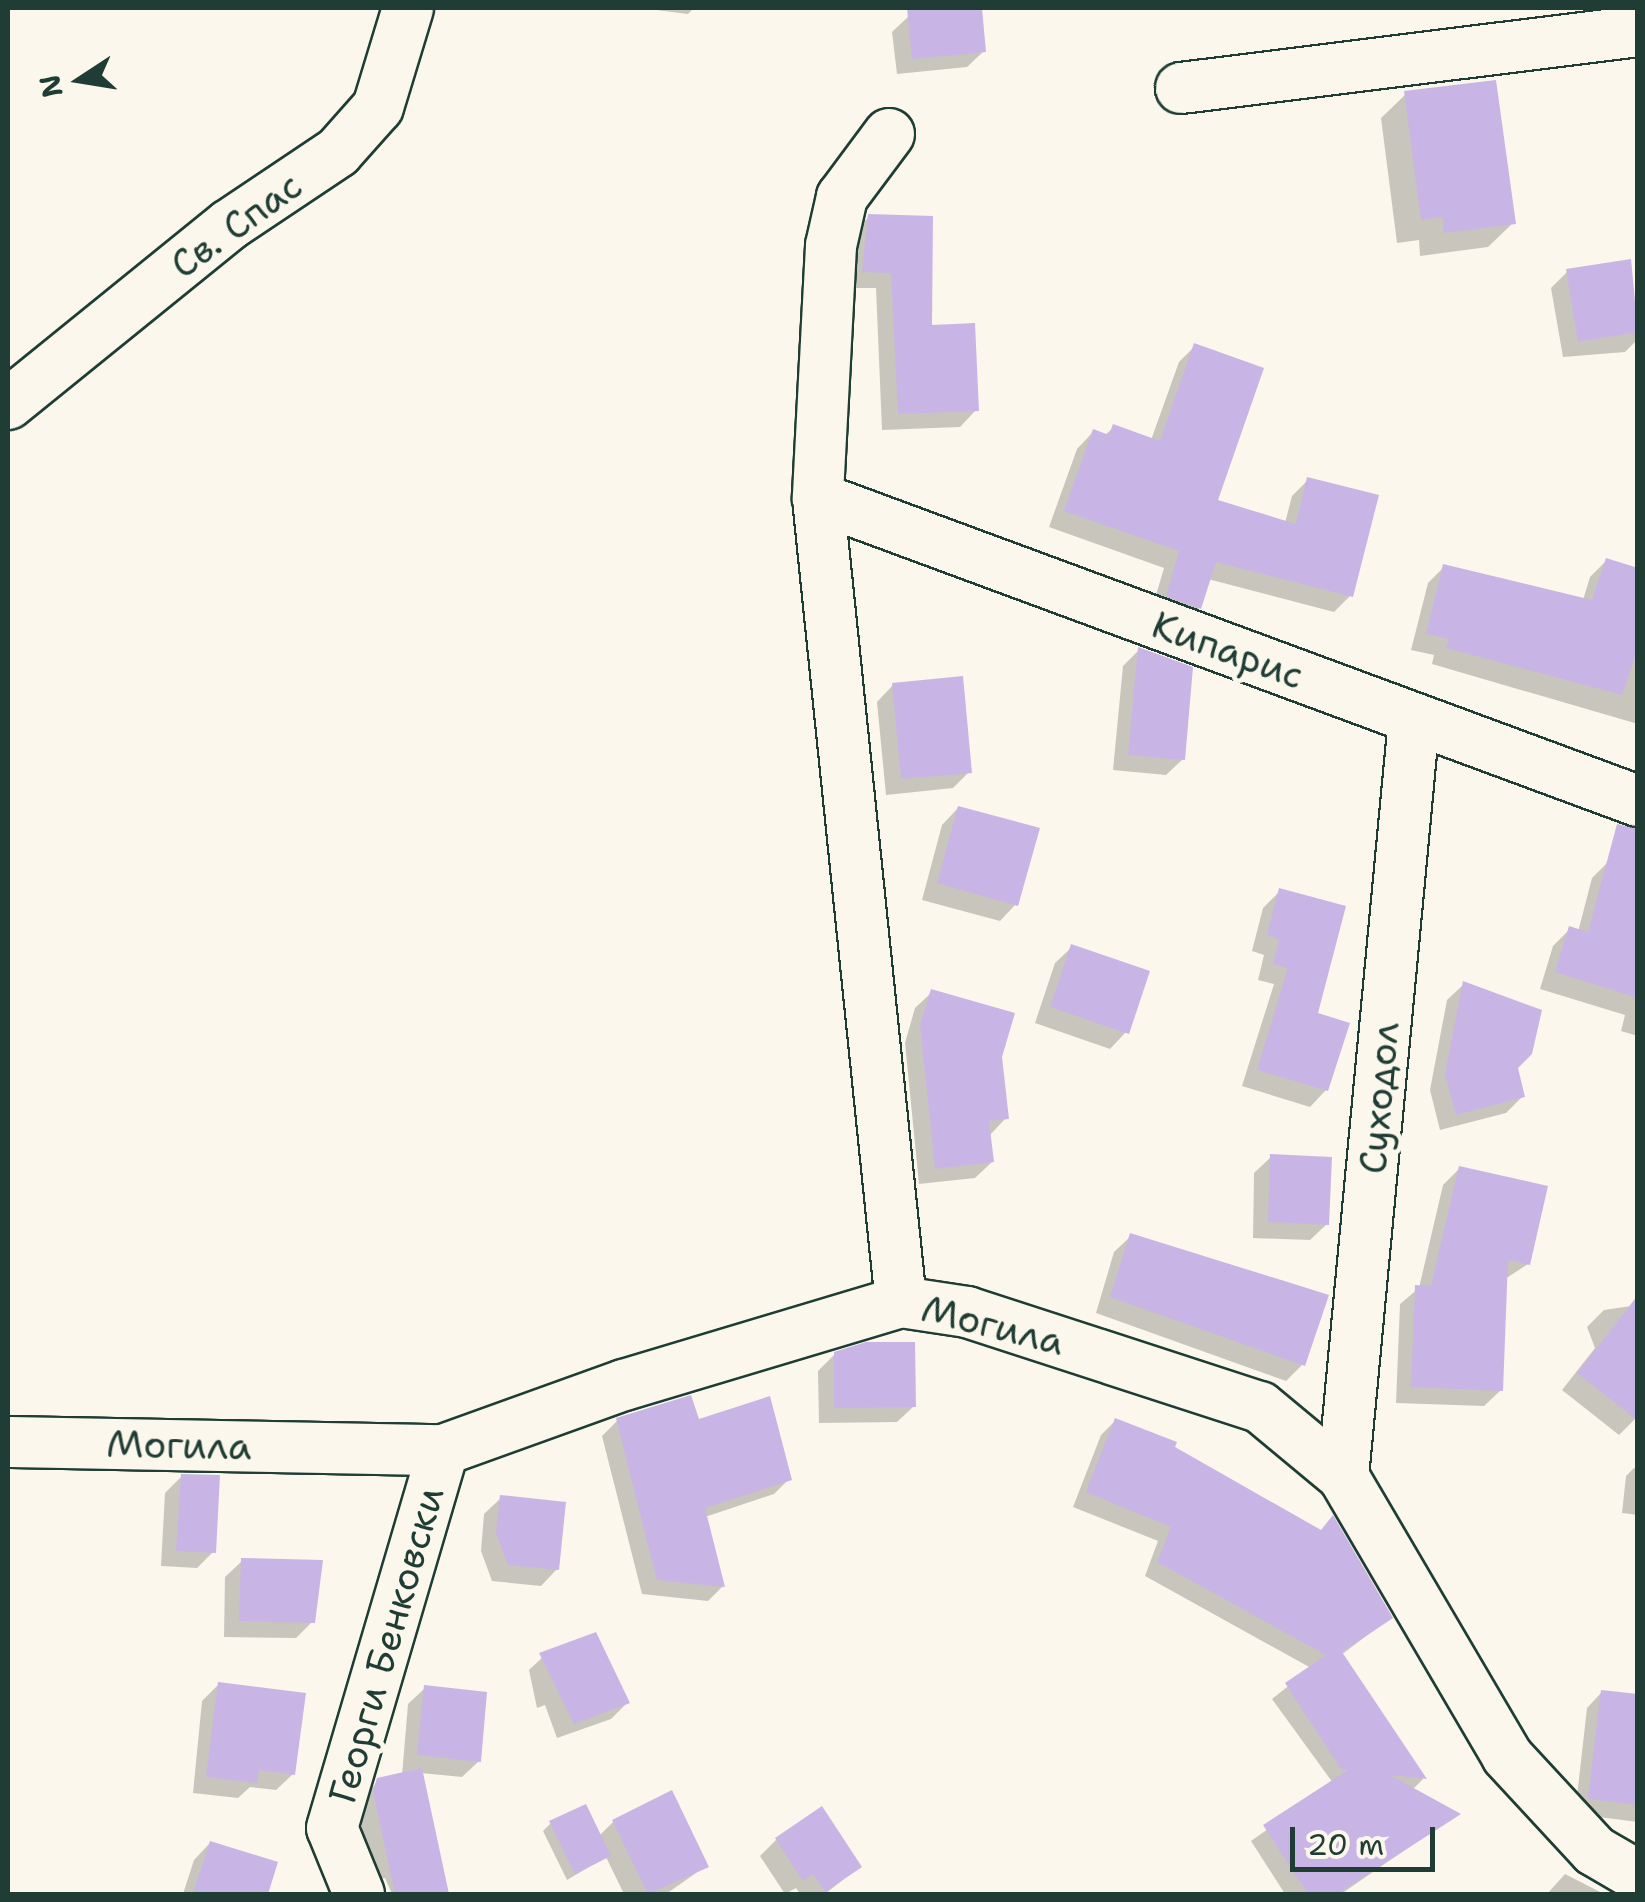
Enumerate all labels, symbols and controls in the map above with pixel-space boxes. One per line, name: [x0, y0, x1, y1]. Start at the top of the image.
north arrow: [30, 30, 130, 130]
text: N: [30, 71, 72, 101]
street label: Св. Спас: [162, 162, 310, 288]
street label: Кипарис: [1146, 602, 1310, 698]
street label: Суходол: [1350, 1020, 1408, 1176]
street label: Могила: [917, 1285, 1069, 1365]
street label: Могила: [106, 1421, 252, 1469]
street label: Георги Бенковски: [319, 1481, 453, 1809]
scale bar: [1295, 1807, 1440, 1869]
text: 20 m: [1307, 1824, 1384, 1865]

